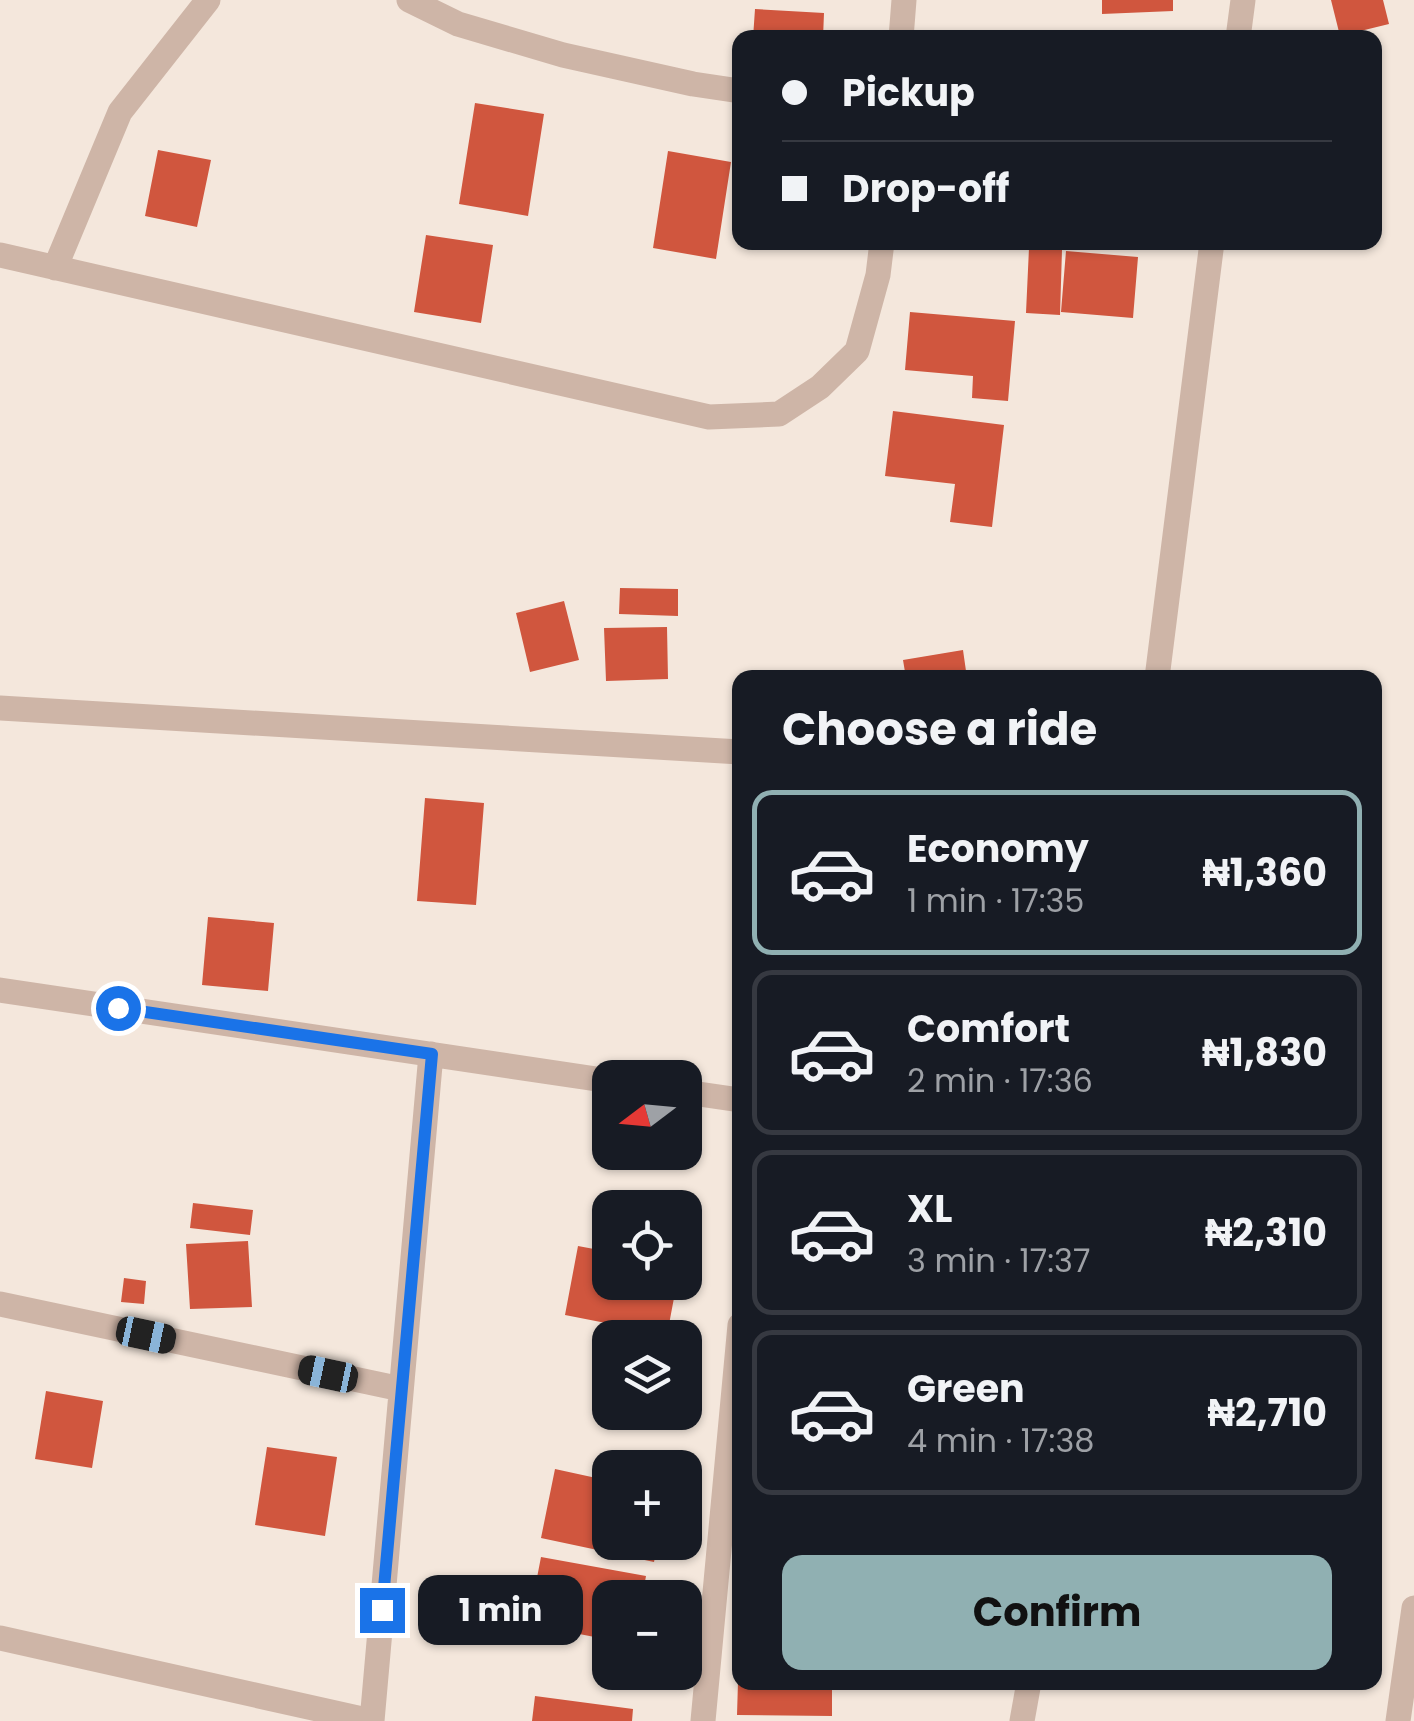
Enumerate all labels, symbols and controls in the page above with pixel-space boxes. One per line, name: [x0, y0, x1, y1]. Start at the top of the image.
text: Pickup: [842, 66, 975, 119]
text: Drop-off: [842, 162, 1010, 215]
text: Choose a ride: [782, 698, 1097, 761]
text: Economy: [907, 822, 1089, 875]
icon: car: [787, 828, 877, 918]
text: ₦1,360: [1202, 846, 1327, 899]
text: 1 min · 17:35: [907, 878, 1084, 923]
route start: [96, 986, 141, 1031]
text: Comfort: [907, 1002, 1070, 1055]
icon: car: [787, 1008, 877, 1098]
text: ₦1,830: [1202, 1026, 1327, 1079]
text: 2 min · 17:36: [907, 1058, 1093, 1103]
north arrow: [592, 1060, 702, 1170]
map controls: [592, 1060, 702, 1690]
text: XL: [907, 1182, 952, 1235]
icon: car: [787, 1188, 877, 1278]
button: locate: [592, 1190, 702, 1300]
text: ₦2,310: [1205, 1206, 1327, 1259]
text: 3 min · 17:37: [907, 1238, 1090, 1283]
car: [114, 1314, 178, 1356]
button: layers: [592, 1320, 702, 1430]
car: [296, 1353, 360, 1395]
text: Green: [907, 1362, 1025, 1415]
icon: car: [787, 1368, 877, 1458]
text: ₦2,710: [1208, 1386, 1327, 1439]
text: 4 min · 17:38: [907, 1418, 1094, 1463]
button: +: [592, 1450, 702, 1560]
button: Confirm: [782, 1555, 1332, 1670]
callout: 1 min: [417, 1575, 582, 1645]
button: −: [592, 1580, 702, 1690]
text: 1 min: [459, 1587, 542, 1632]
route end: [360, 1588, 405, 1633]

